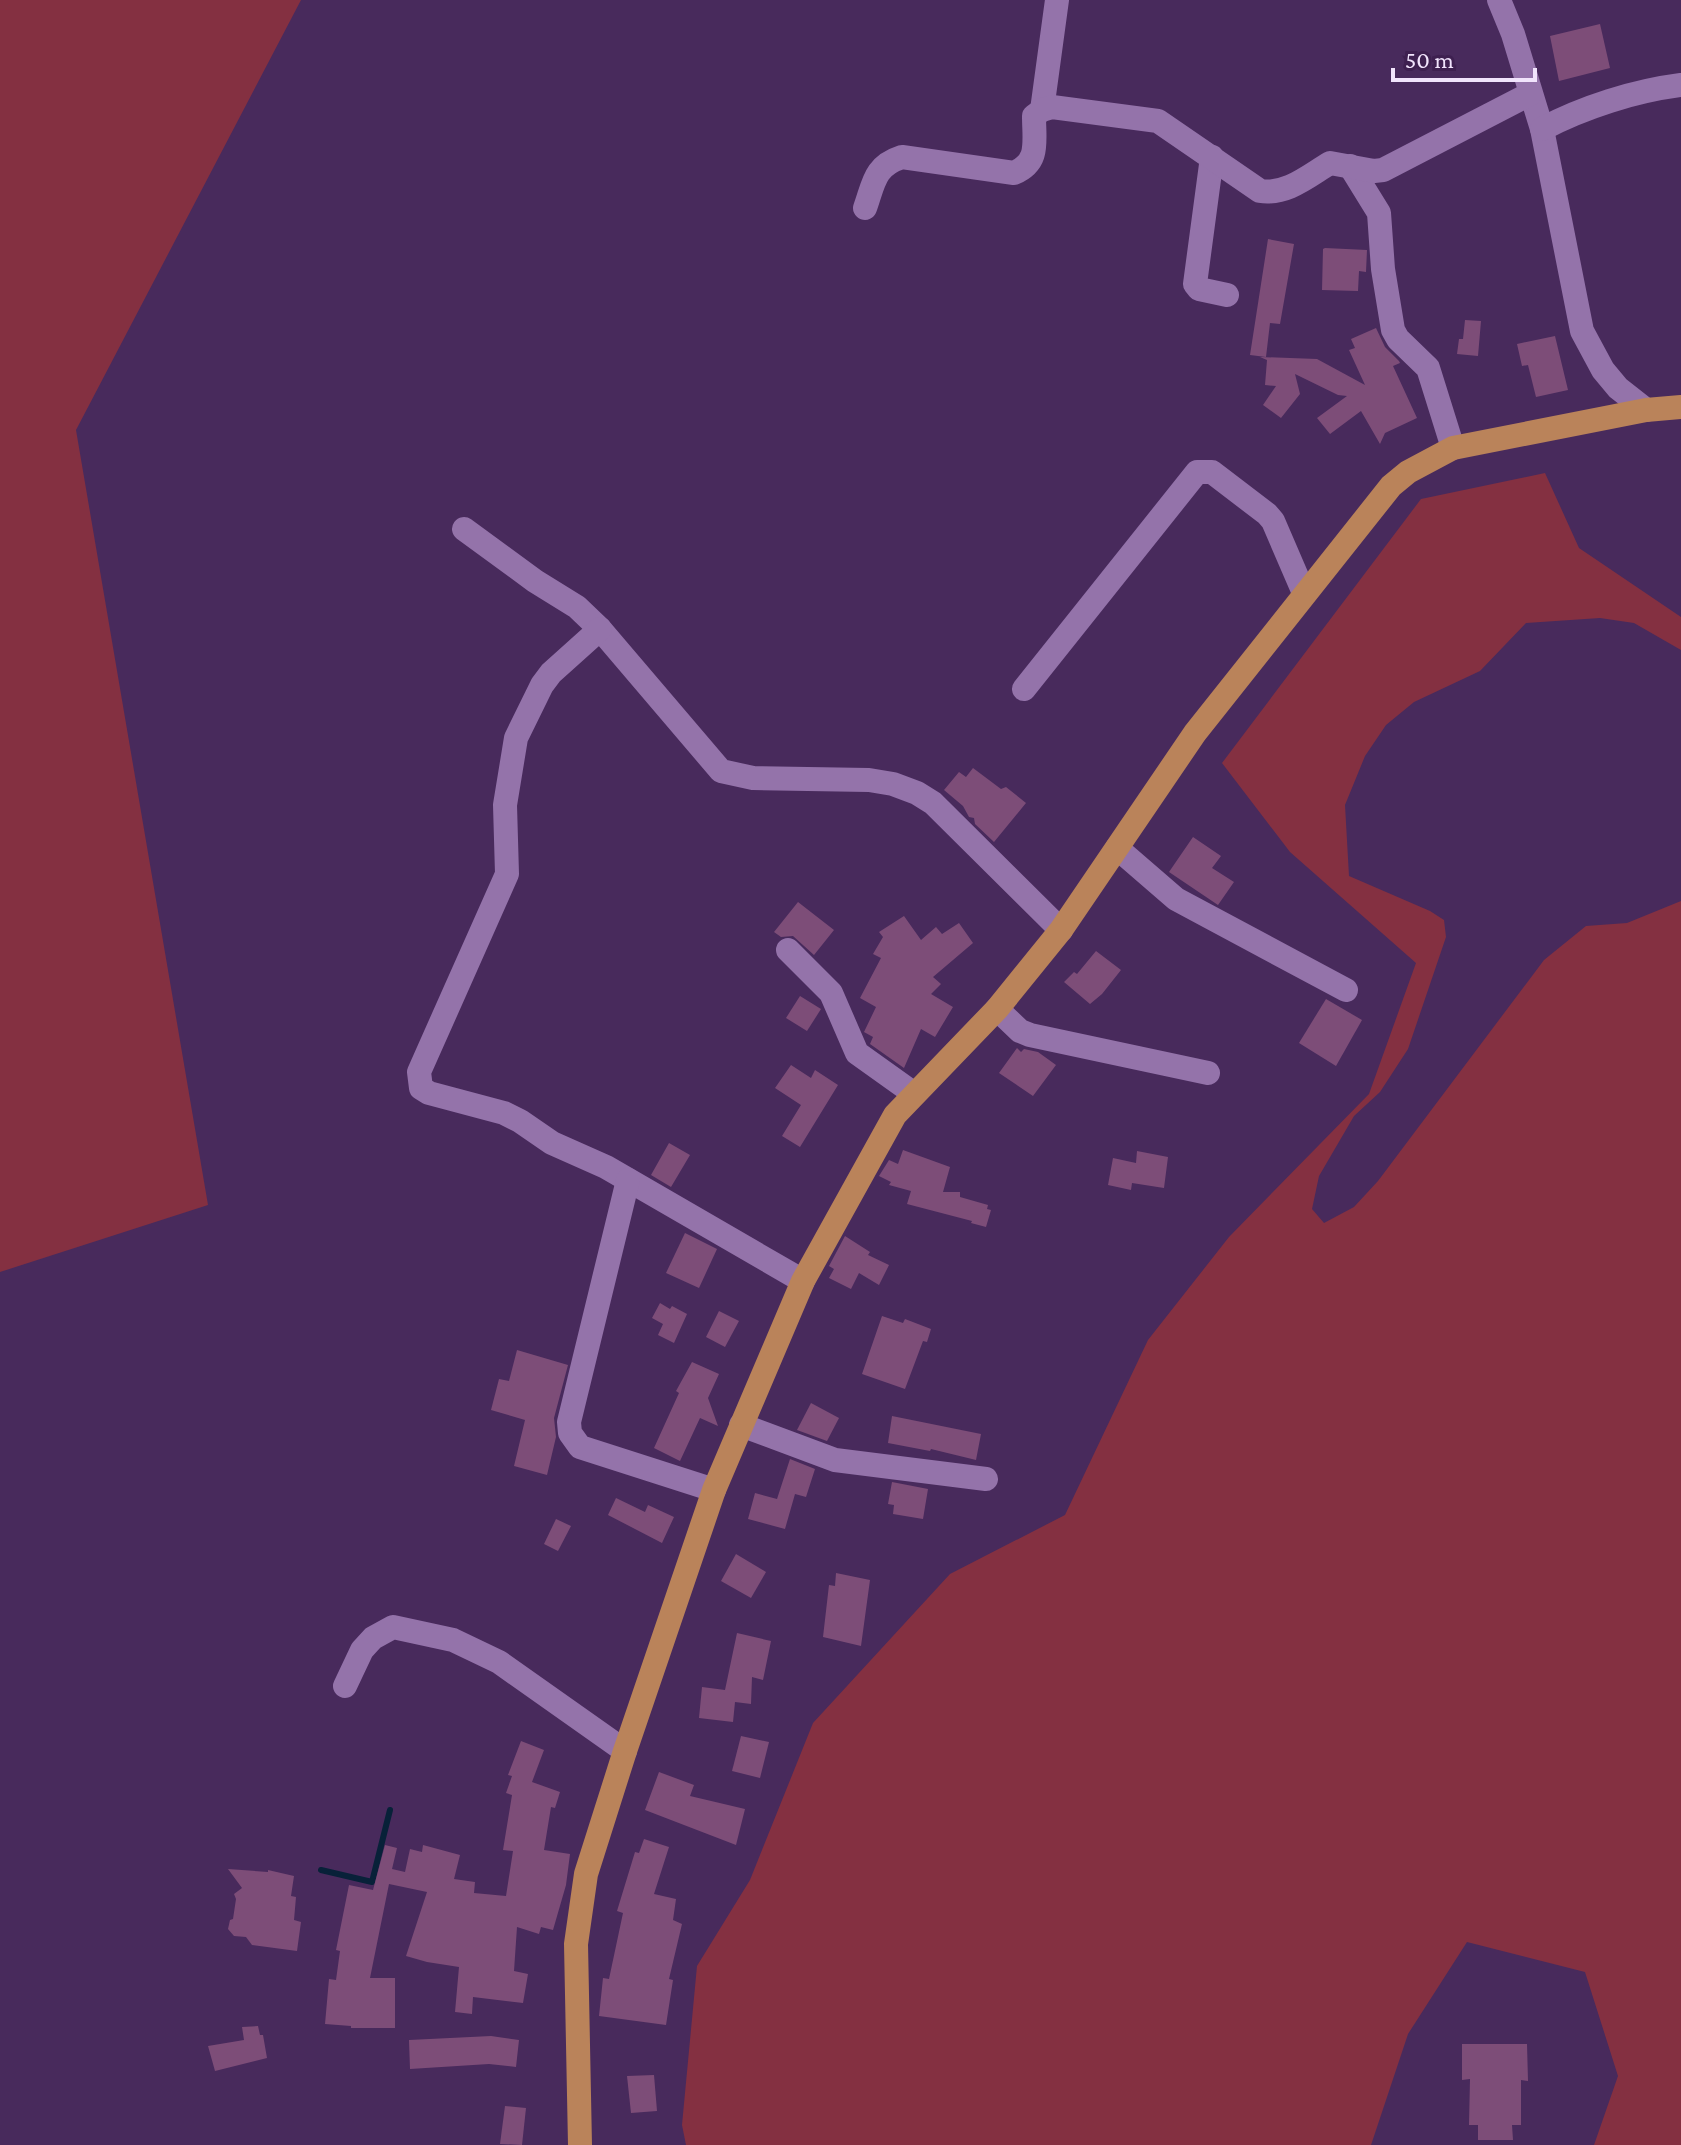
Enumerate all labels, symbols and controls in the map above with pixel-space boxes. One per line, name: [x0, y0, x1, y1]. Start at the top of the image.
scale bar: [1393, 32, 1535, 82]
text: 50 m: [1405, 46, 1454, 73]

